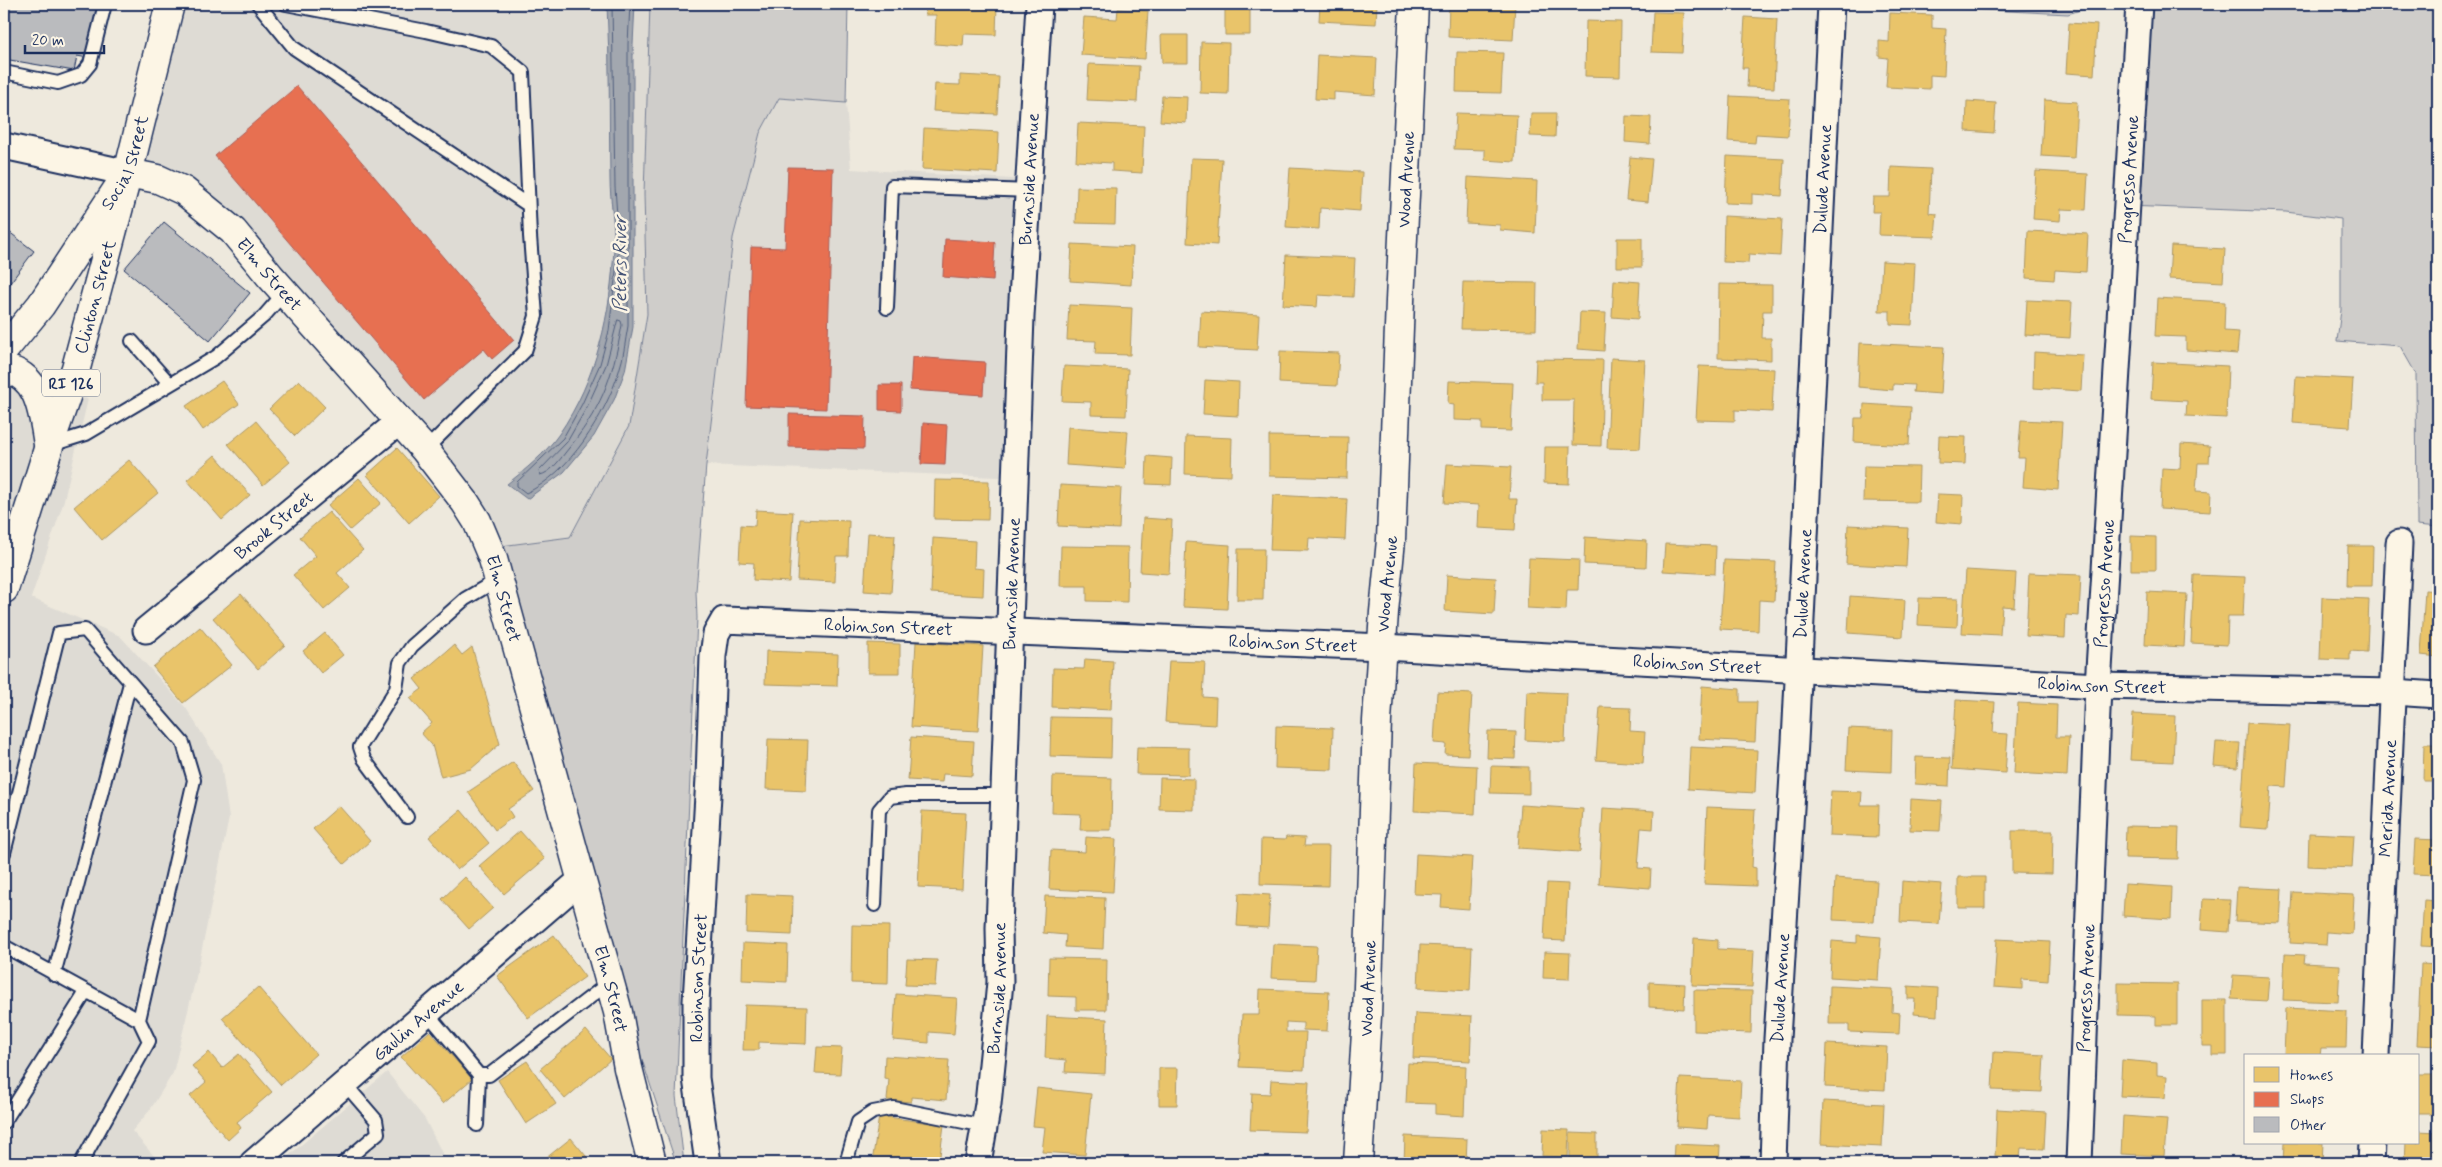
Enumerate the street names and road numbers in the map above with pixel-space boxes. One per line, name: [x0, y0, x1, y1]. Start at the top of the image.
street label: Burnside Avenue: [1014, 112, 1046, 246]
street label: Social Street: [96, 113, 155, 215]
street label: Progresso Avenue: [2114, 114, 2145, 244]
street label: Dulude Avenue: [1809, 123, 1838, 235]
street label: Wood Avenue: [1392, 130, 1421, 228]
street label: Elm Street: [230, 233, 307, 317]
street label: Clinton Street: [69, 237, 123, 357]
road number: RI 126: [42, 369, 100, 396]
street label: Brook Street: [229, 486, 319, 566]
street label: Burnside Avenue: [998, 517, 1027, 650]
street label: Progresso Avenue: [2089, 519, 2121, 649]
street label: Dulude Avenue: [1789, 528, 1818, 640]
street label: Wood Avenue: [1372, 535, 1404, 633]
street label: Elm Street: [479, 552, 526, 645]
street label: Robinson Street: [823, 613, 953, 642]
street label: Robinson Street: [1228, 630, 1358, 659]
street label: Robinson Street: [1632, 650, 1762, 681]
street label: Robinson Street: [2037, 672, 2167, 700]
street label: Merida Avenue: [2374, 739, 2403, 858]
street label: Robinson Street: [685, 913, 714, 1042]
street label: Burnside Avenue: [982, 922, 1013, 1056]
street label: Progresso Avenue: [2072, 923, 2102, 1053]
street label: Dulude Avenue: [1766, 932, 1796, 1044]
street label: Wood Avenue: [1355, 940, 1383, 1037]
street label: Elm Street: [587, 943, 632, 1035]
street label: Gaulin Avenue: [368, 975, 469, 1067]

